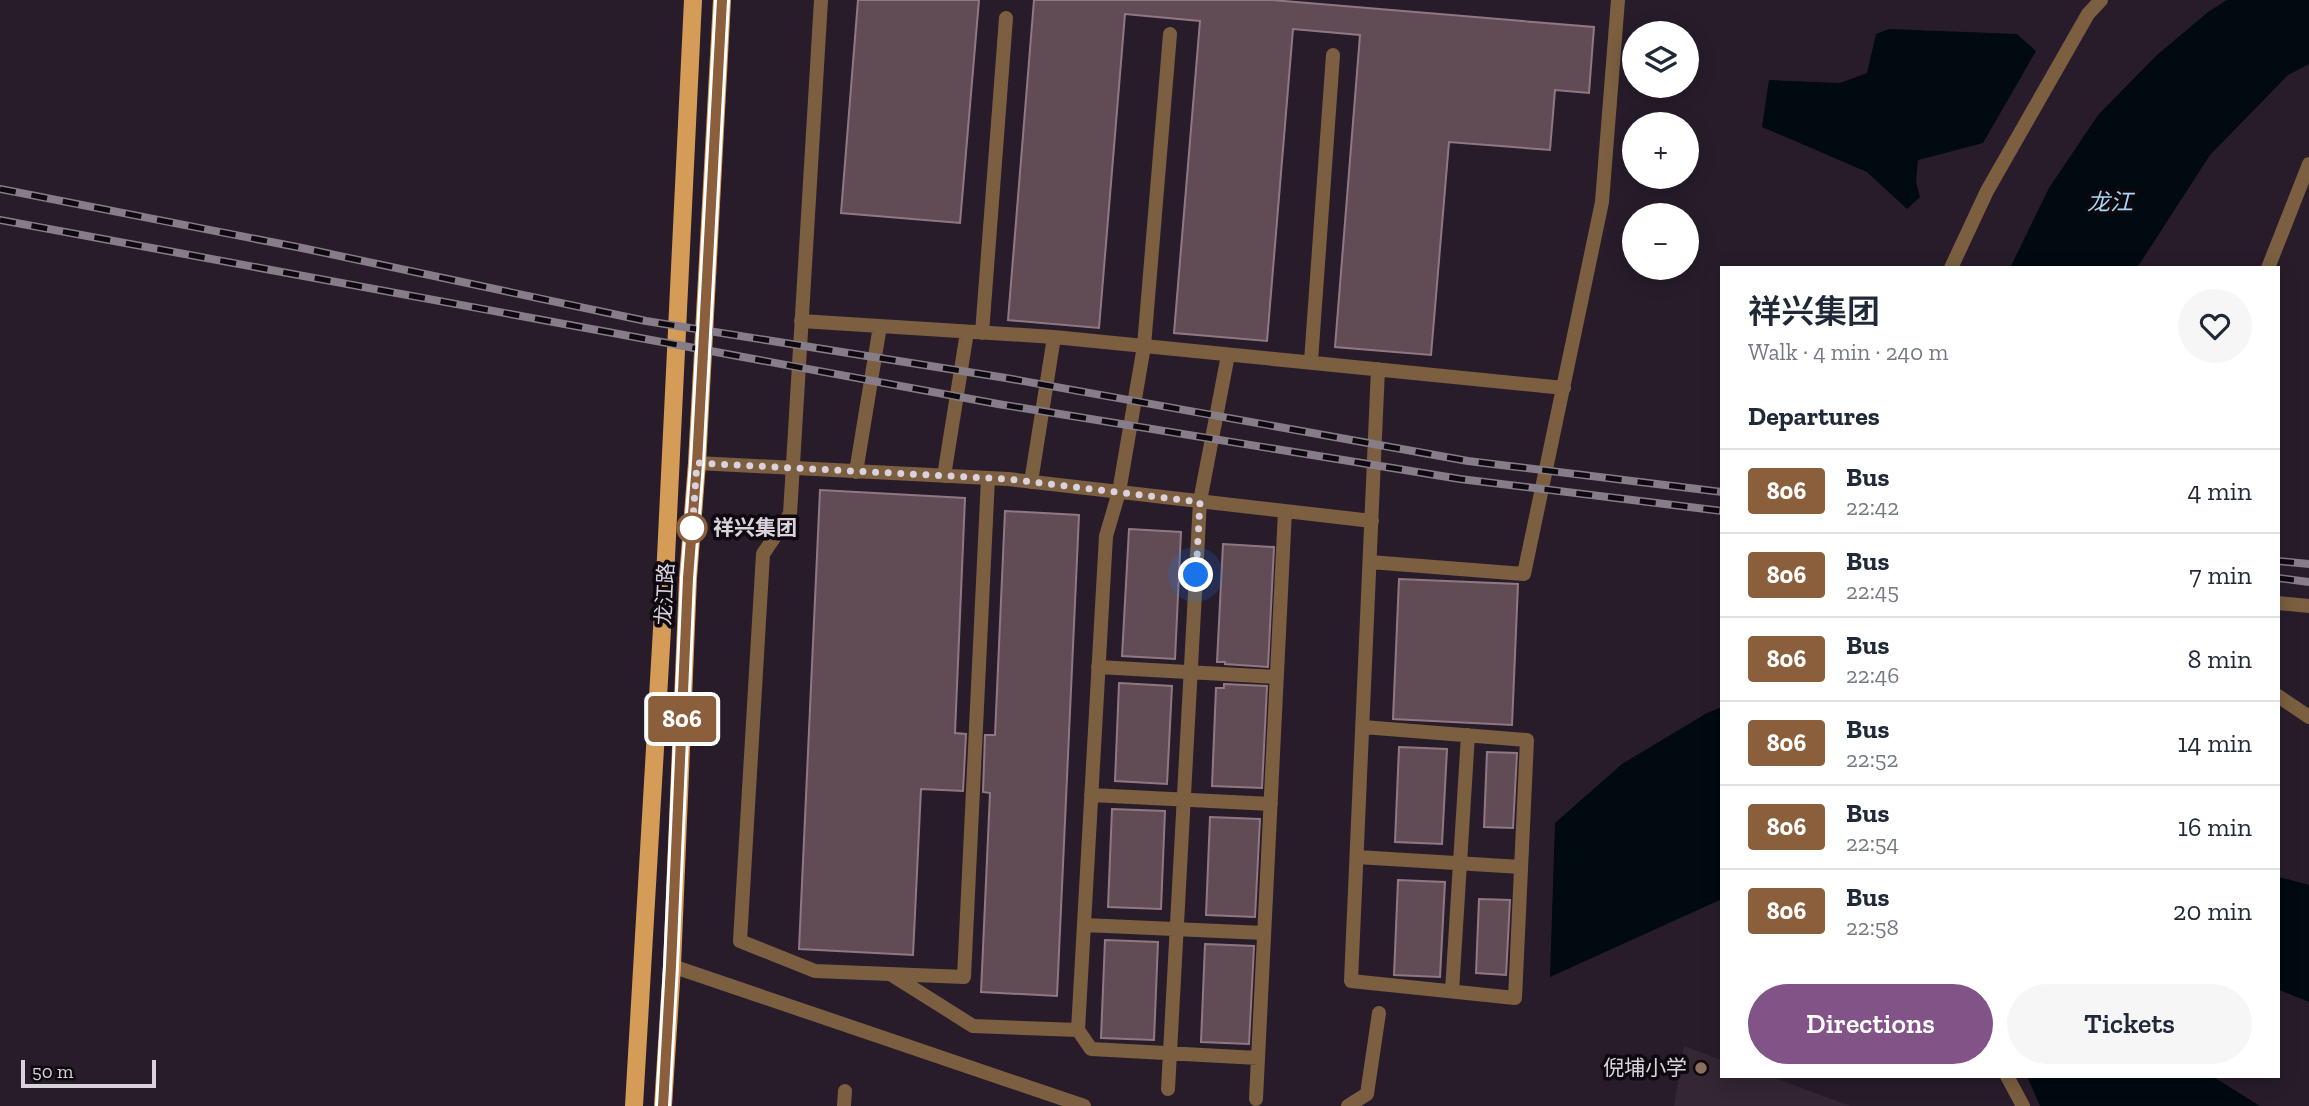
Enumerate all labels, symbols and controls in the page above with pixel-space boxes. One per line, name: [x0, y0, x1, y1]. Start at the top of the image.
map controls: [1622, 21, 1699, 280]
button: layers: [1622, 21, 1699, 98]
button: +: [1622, 112, 1699, 189]
water label: 龙江: [2087, 188, 2136, 216]
button: −: [1622, 203, 1699, 280]
button: heart: [2178, 289, 2252, 363]
text: 祥兴集团: [1748, 292, 1880, 331]
text: Walk · 4 min · 240 m: [1748, 338, 1948, 366]
text: Departures: [1748, 400, 1880, 432]
text: Bus: [1846, 461, 1889, 493]
text: 4 min: [2187, 475, 2252, 507]
text: 806: [1767, 476, 1806, 505]
text: 22:42: [1846, 493, 1899, 521]
marker: 祥兴集团: [677, 513, 707, 543]
place label: 祥兴集团: [713, 515, 797, 540]
text: Bus: [1846, 545, 1889, 577]
your location: [1178, 557, 1213, 592]
text: 7 min: [2189, 559, 2252, 591]
text: 806: [1767, 560, 1806, 589]
street label: 龙江路: [650, 562, 679, 626]
text: 22:45: [1846, 577, 1899, 605]
text: Bus: [1846, 629, 1889, 661]
text: 8 min: [2187, 643, 2252, 675]
text: 806: [1767, 644, 1806, 673]
text: 22:46: [1846, 661, 1899, 689]
line badge: 806: [642, 696, 722, 742]
text: 806: [662, 704, 702, 733]
text: Bus: [1846, 713, 1889, 745]
text: 14 min: [2177, 727, 2252, 759]
text: 806: [1767, 728, 1806, 757]
text: 22:52: [1846, 745, 1898, 773]
text: Bus: [1846, 797, 1889, 829]
text: 16 min: [2178, 811, 2252, 843]
text: 806: [1767, 812, 1806, 841]
text: 22:54: [1846, 829, 1899, 857]
text: Bus: [1846, 881, 1889, 913]
text: 20 min: [2173, 895, 2252, 927]
text: 806: [1767, 896, 1806, 925]
text: 22:58: [1846, 913, 1899, 941]
button: Directions: [1748, 984, 1993, 1064]
button: Tickets: [2007, 984, 2252, 1064]
place label: 倪埔小学: [1603, 1055, 1687, 1080]
scale bar: [21, 1057, 156, 1089]
text: 50 m: [32, 1060, 73, 1083]
marker: 倪埔小学: [1693, 1060, 1709, 1076]

